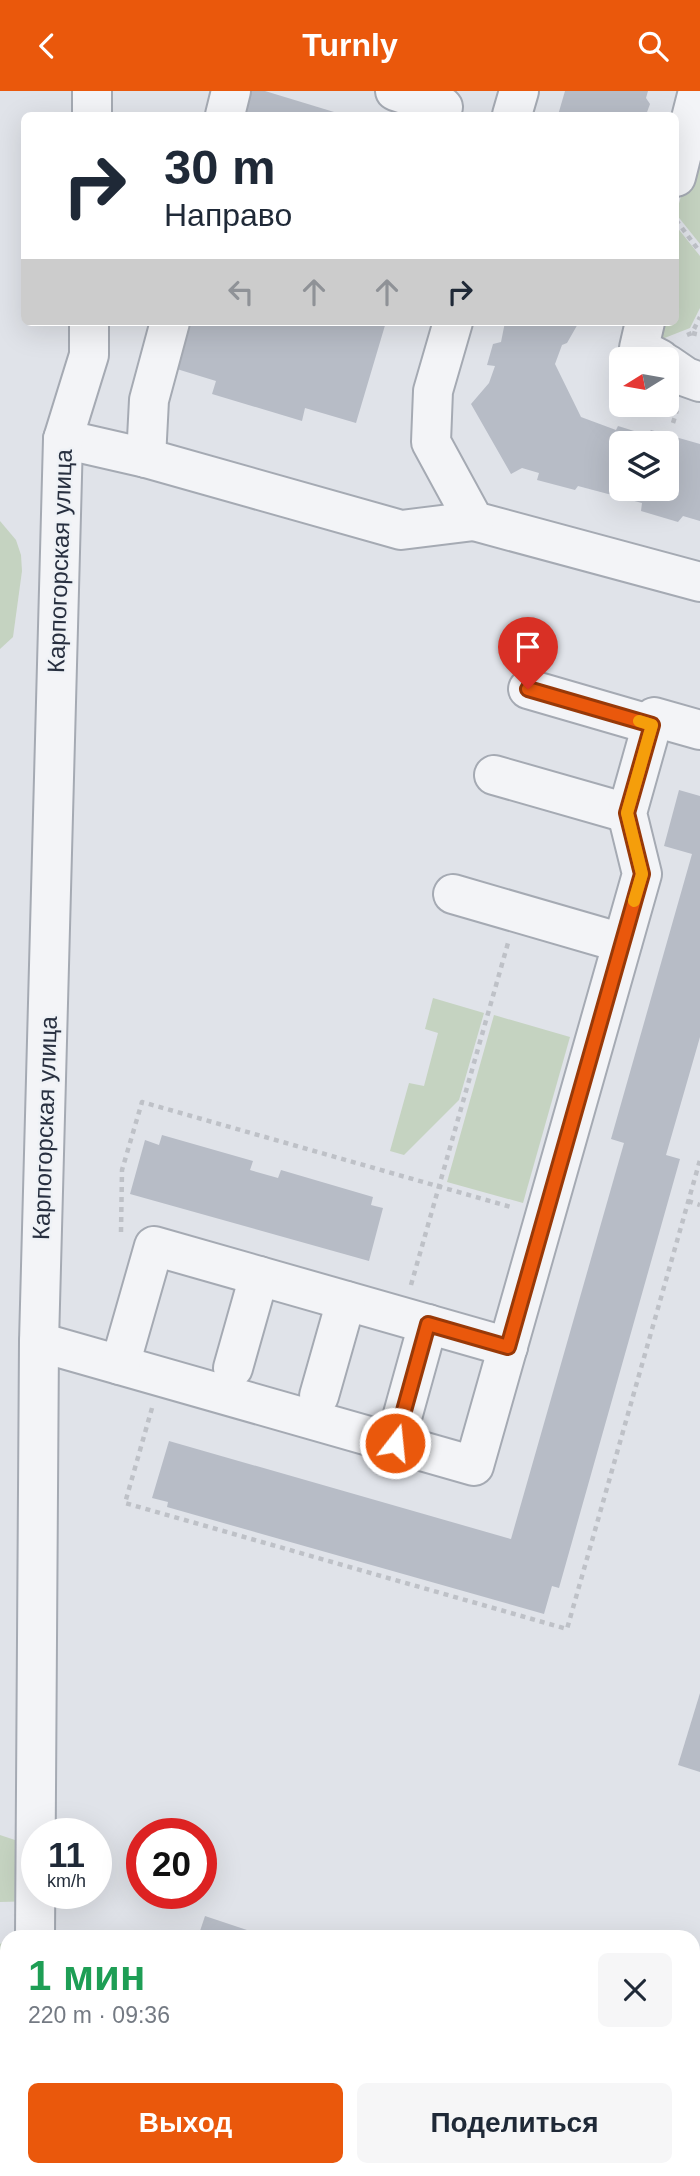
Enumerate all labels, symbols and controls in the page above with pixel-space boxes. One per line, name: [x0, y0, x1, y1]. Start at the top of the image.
icon: back: [28, 27, 66, 65]
text: Turnly: [302, 27, 398, 63]
icon: search: [634, 27, 672, 65]
icon: right: [49, 140, 140, 231]
text: 30 m: [164, 140, 276, 194]
text: Направо: [164, 197, 292, 233]
icon: left: [222, 273, 260, 311]
icon: ahead: [295, 273, 333, 311]
icon: ahead: [368, 273, 406, 311]
icon: right: [441, 273, 479, 311]
north arrow: [609, 347, 679, 417]
map controls: [609, 347, 679, 501]
button: layers: [609, 431, 679, 501]
street label: Карпогорская улица: [42, 448, 77, 673]
pin: [498, 617, 558, 689]
icon: arrive: [509, 628, 547, 666]
street label: Карпогорская улица: [27, 1015, 62, 1240]
position arrow: [358, 1406, 432, 1480]
speed limit sign: 20: [126, 1818, 217, 1909]
text: 11: [48, 1835, 85, 1874]
text: km/h: [47, 1871, 86, 1891]
text: 1 мин: [28, 1952, 145, 1999]
button: close: [598, 1953, 672, 2027]
text: 220 m · 09:36: [28, 2002, 170, 2028]
button: Выход: [28, 2083, 343, 2163]
button: Поделиться: [357, 2083, 672, 2163]

